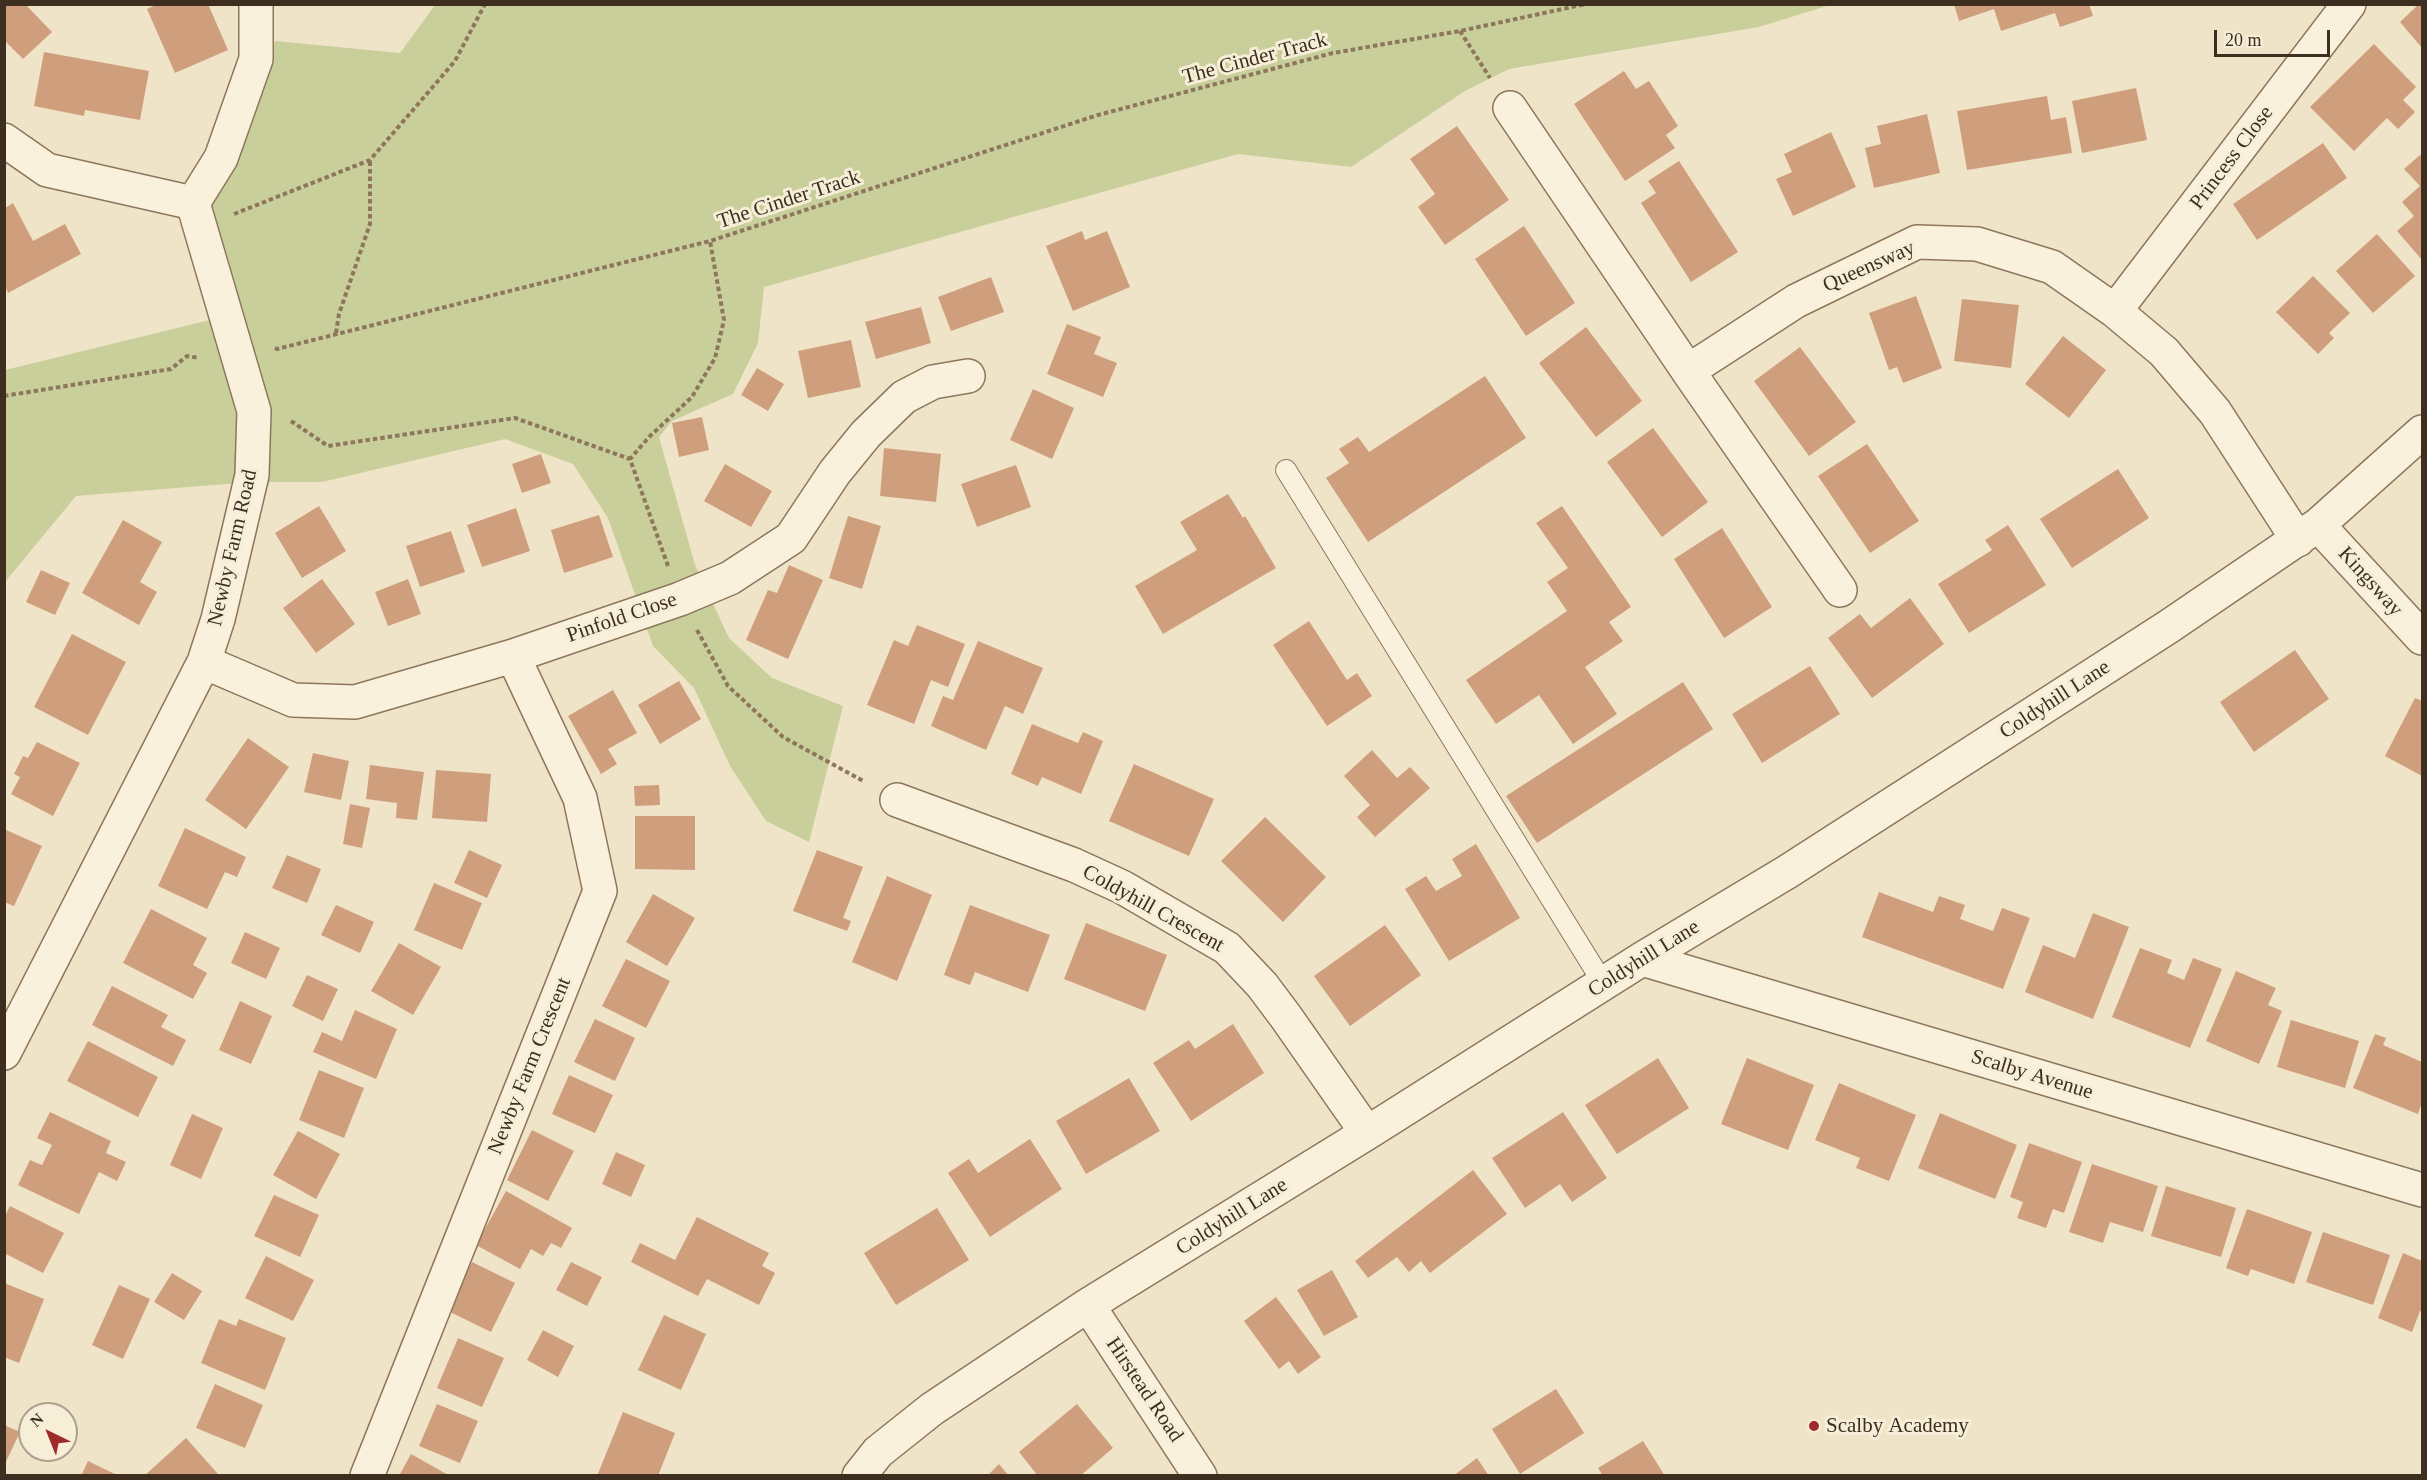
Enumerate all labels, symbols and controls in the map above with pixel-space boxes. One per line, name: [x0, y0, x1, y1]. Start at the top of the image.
scale bar: [2217, 18, 2332, 56]
street label: The Cinder Track: [1180, 28, 1330, 90]
text: 20 m: [2225, 30, 2262, 50]
street label: Princess Close: [2185, 101, 2279, 215]
street label: The Cinder Track: [714, 165, 864, 235]
street label: Queensway: [1819, 236, 1919, 298]
street label: Newby Farm Road: [203, 467, 263, 629]
street label: Kingsway: [2332, 542, 2408, 622]
street label: Pinfold Close: [564, 587, 680, 649]
street label: Coldyhill Lane: [1995, 655, 2115, 745]
street label: Coldyhill Crescent: [1078, 860, 1228, 958]
street label: Coldyhill Lane: [1584, 915, 1704, 1003]
street label: Newby Farm Crescent: [483, 974, 577, 1158]
street label: Scalby Avenue: [1968, 1045, 2096, 1105]
street label: Coldyhill Lane: [1172, 1173, 1292, 1261]
street label: Hirstead Road: [1100, 1333, 1188, 1447]
north arrow: [18, 1402, 78, 1462]
text: N: [27, 1410, 47, 1430]
place label: Scalby Academy: [1826, 1413, 1969, 1439]
marker: Scalby Academy: [1807, 1419, 1821, 1433]

